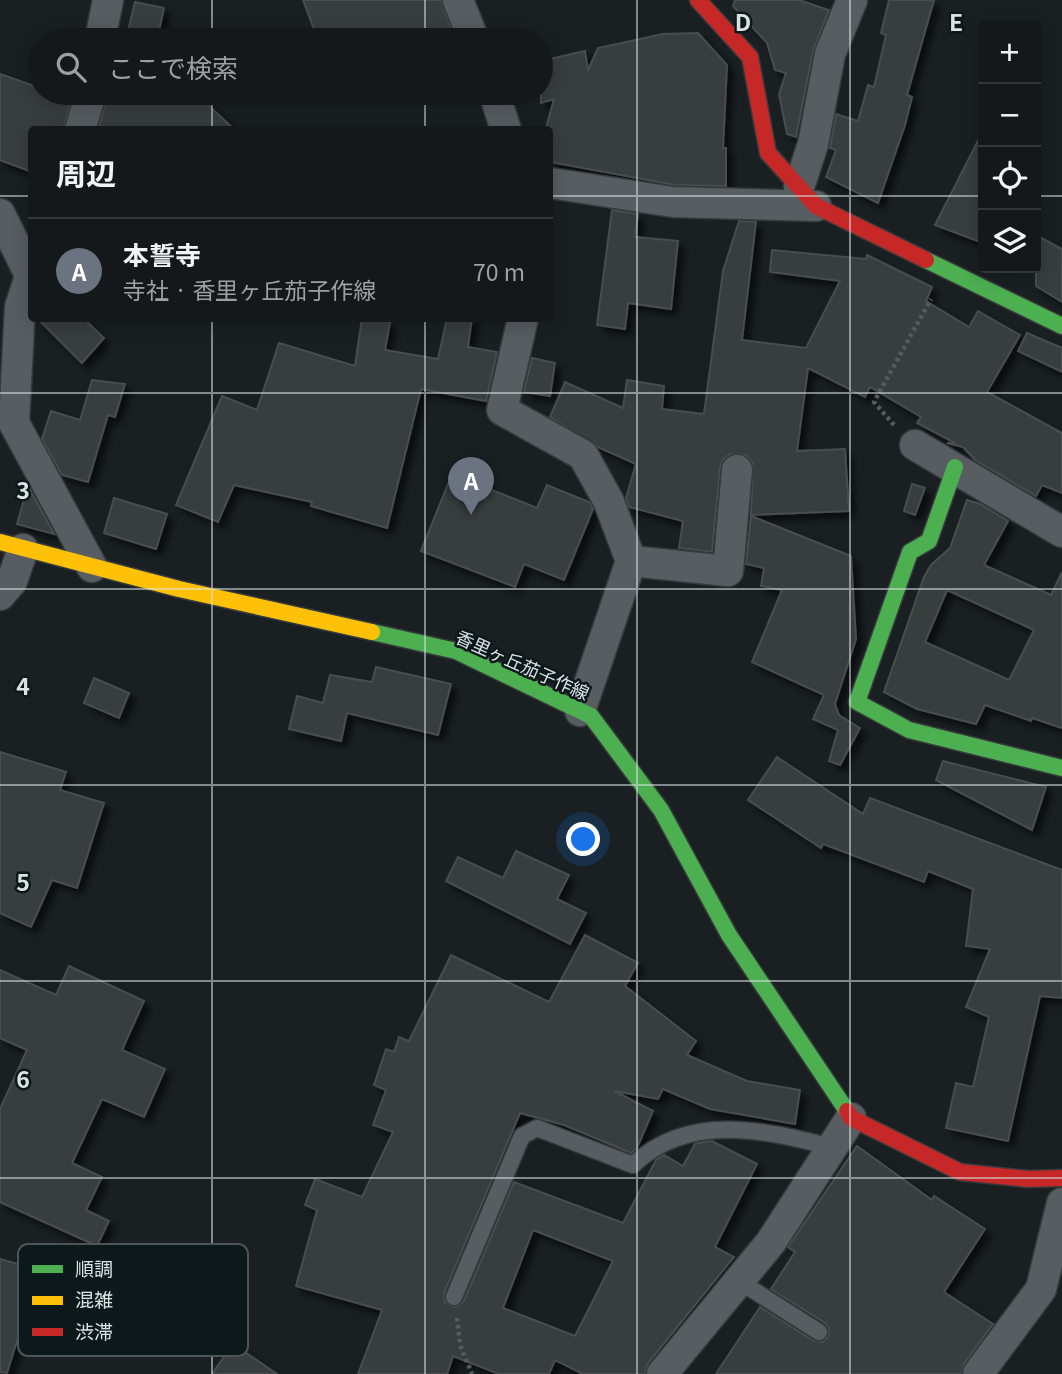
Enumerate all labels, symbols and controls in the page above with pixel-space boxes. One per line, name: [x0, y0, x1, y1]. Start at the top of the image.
text: D: [735, 4, 751, 38]
text: E: [949, 4, 963, 38]
map controls: [978, 21, 1041, 273]
button: +: [978, 21, 1041, 84]
search box: [28, 28, 553, 105]
icon: search: [52, 48, 90, 86]
text: ここで検索: [108, 48, 238, 85]
button: −: [978, 84, 1041, 147]
button: locate: [978, 147, 1041, 210]
text: 周辺: [56, 150, 116, 194]
button: layers: [978, 210, 1041, 273]
text: 本誓寺: [123, 235, 201, 272]
text: A: [72, 254, 86, 288]
text: 70 m: [473, 254, 525, 288]
text: 寺社 · 香里ヶ丘茄子作線: [123, 272, 376, 306]
pin: A: [448, 457, 494, 515]
text: 3: [16, 472, 30, 506]
street label: 香里ヶ丘茄子作線: [452, 623, 594, 705]
text: 4: [16, 668, 30, 702]
your location: [566, 822, 600, 856]
text: 5: [16, 864, 30, 898]
text: 6: [16, 1061, 30, 1095]
legend: [18, 1244, 248, 1356]
text: 順調: [75, 1254, 113, 1281]
text: 混雑: [75, 1285, 113, 1312]
text: 渋滞: [75, 1317, 113, 1344]

